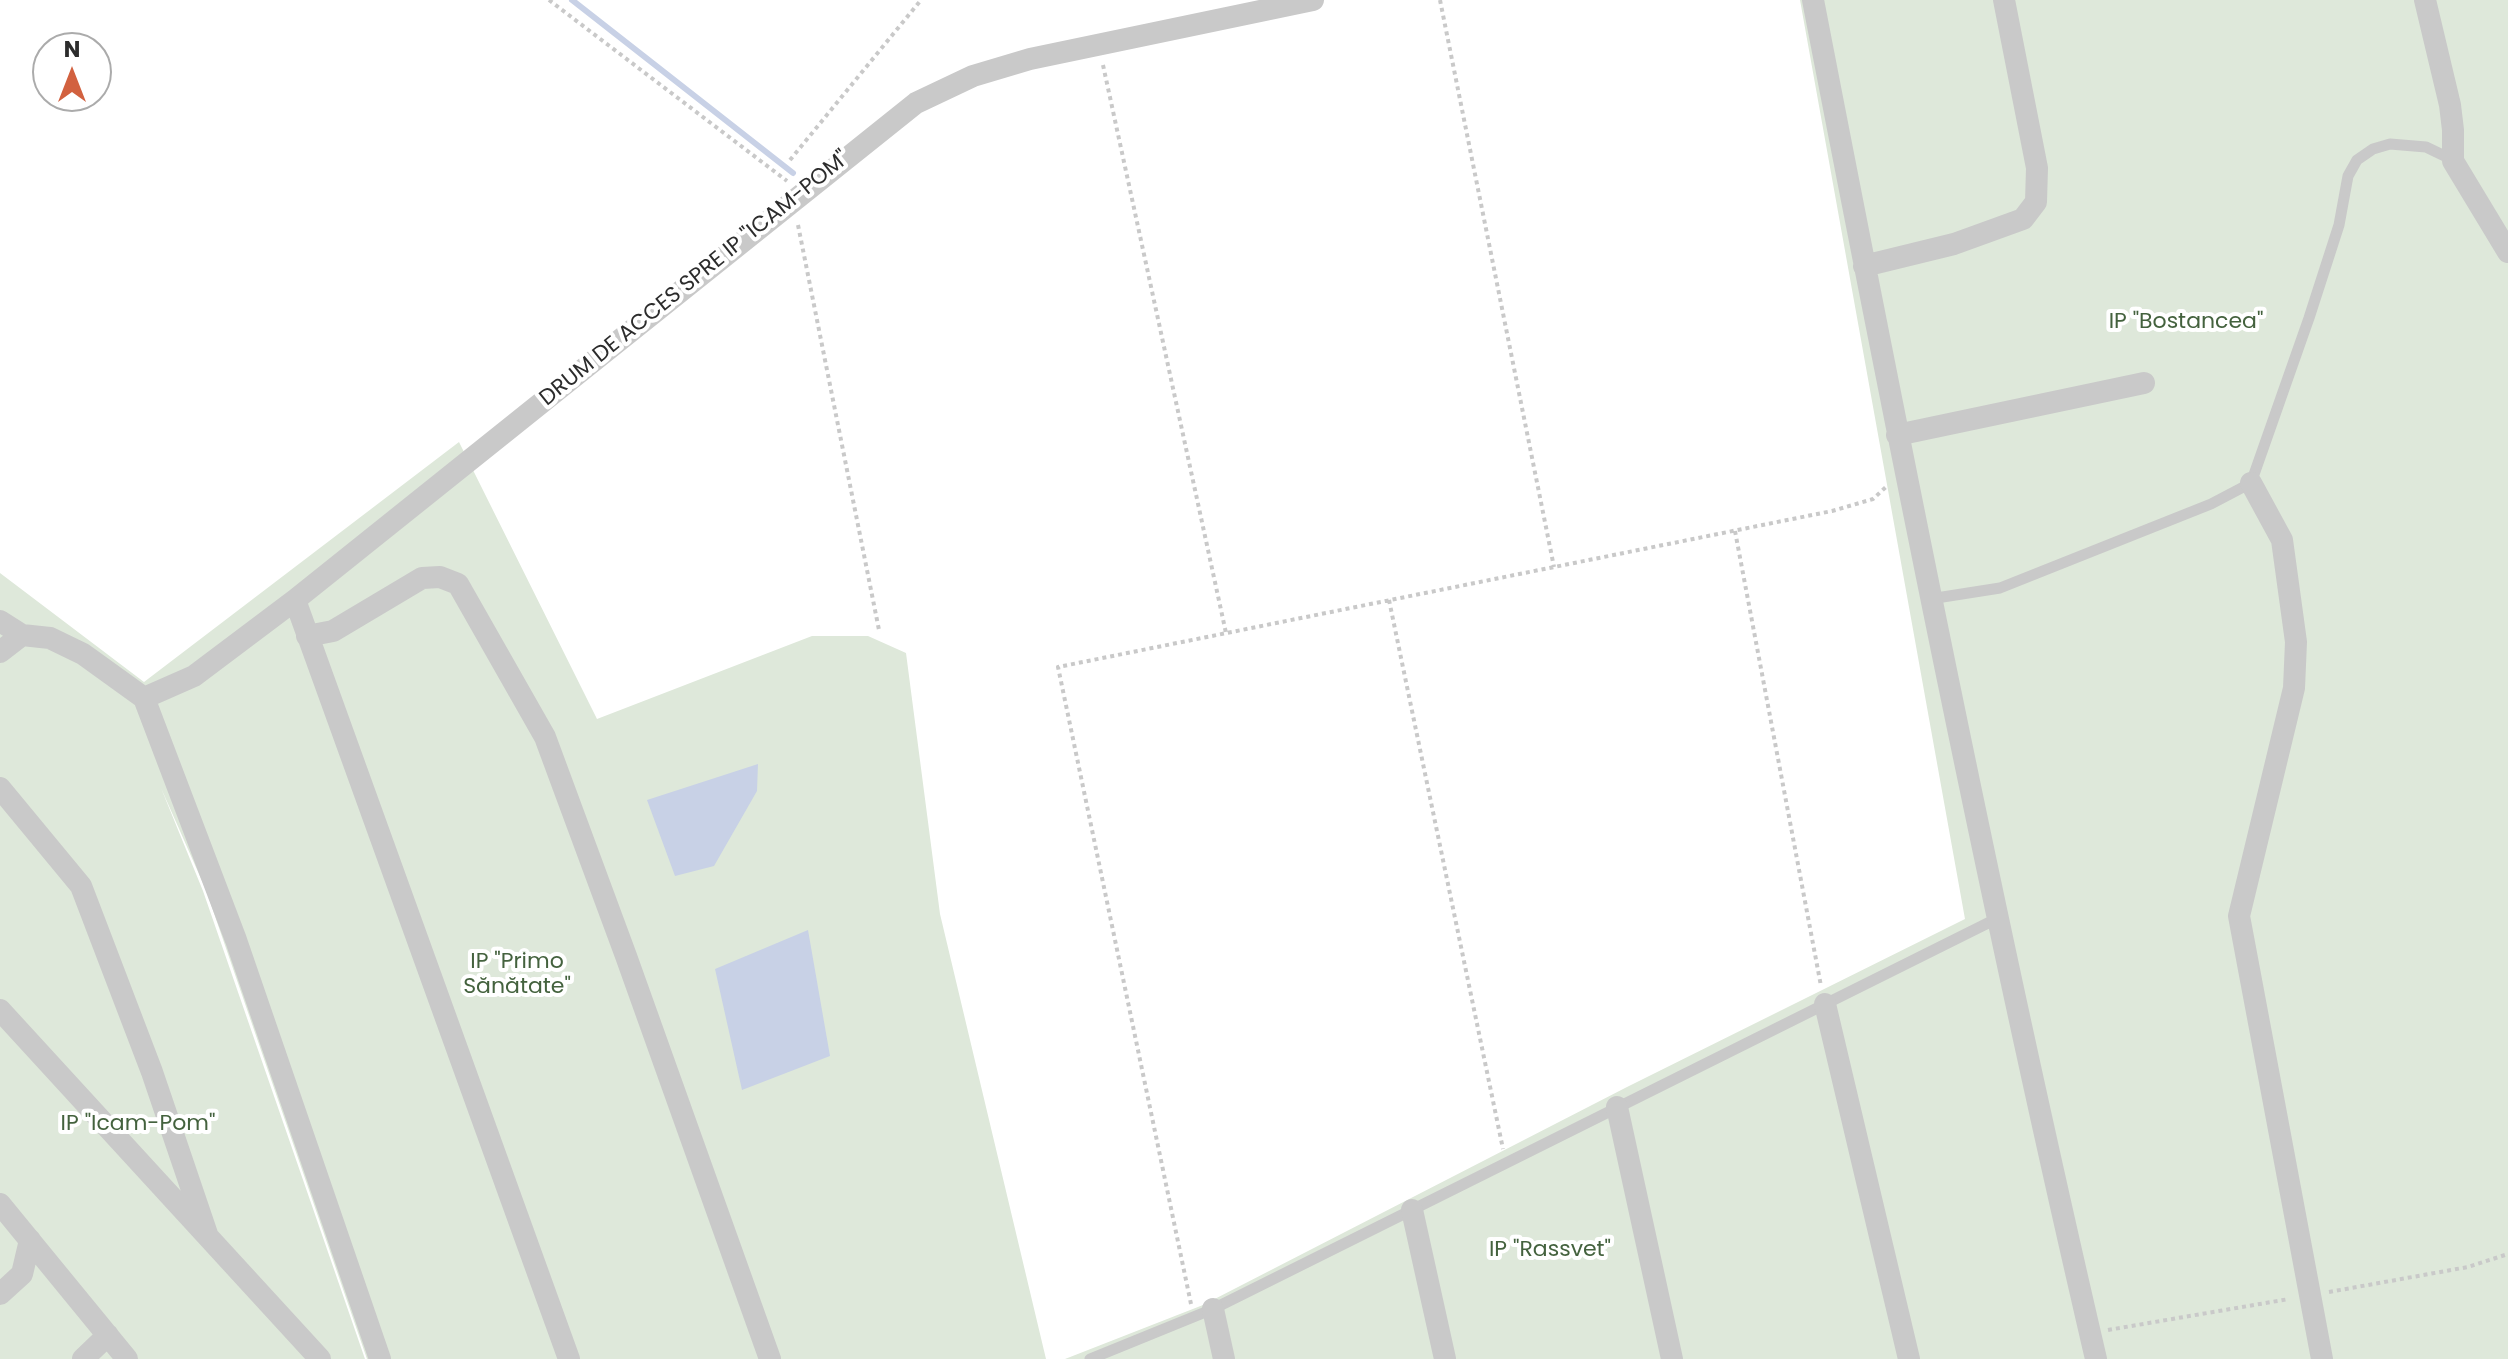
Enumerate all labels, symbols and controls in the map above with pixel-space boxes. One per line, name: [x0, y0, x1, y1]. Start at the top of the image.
north arrow: [32, 32, 112, 112]
text: N: [64, 34, 80, 65]
street label: DRUM DE ACCES SPRE IP "ICAM-POM": [535, 146, 855, 412]
park label: IP "Bostancea": [2109, 309, 2263, 335]
park label: IP "Primo Sănătate": [463, 949, 571, 1000]
park label: IP "Icam-Pom": [61, 1111, 215, 1137]
park label: IP "Rassvet": [1489, 1237, 1611, 1263]

